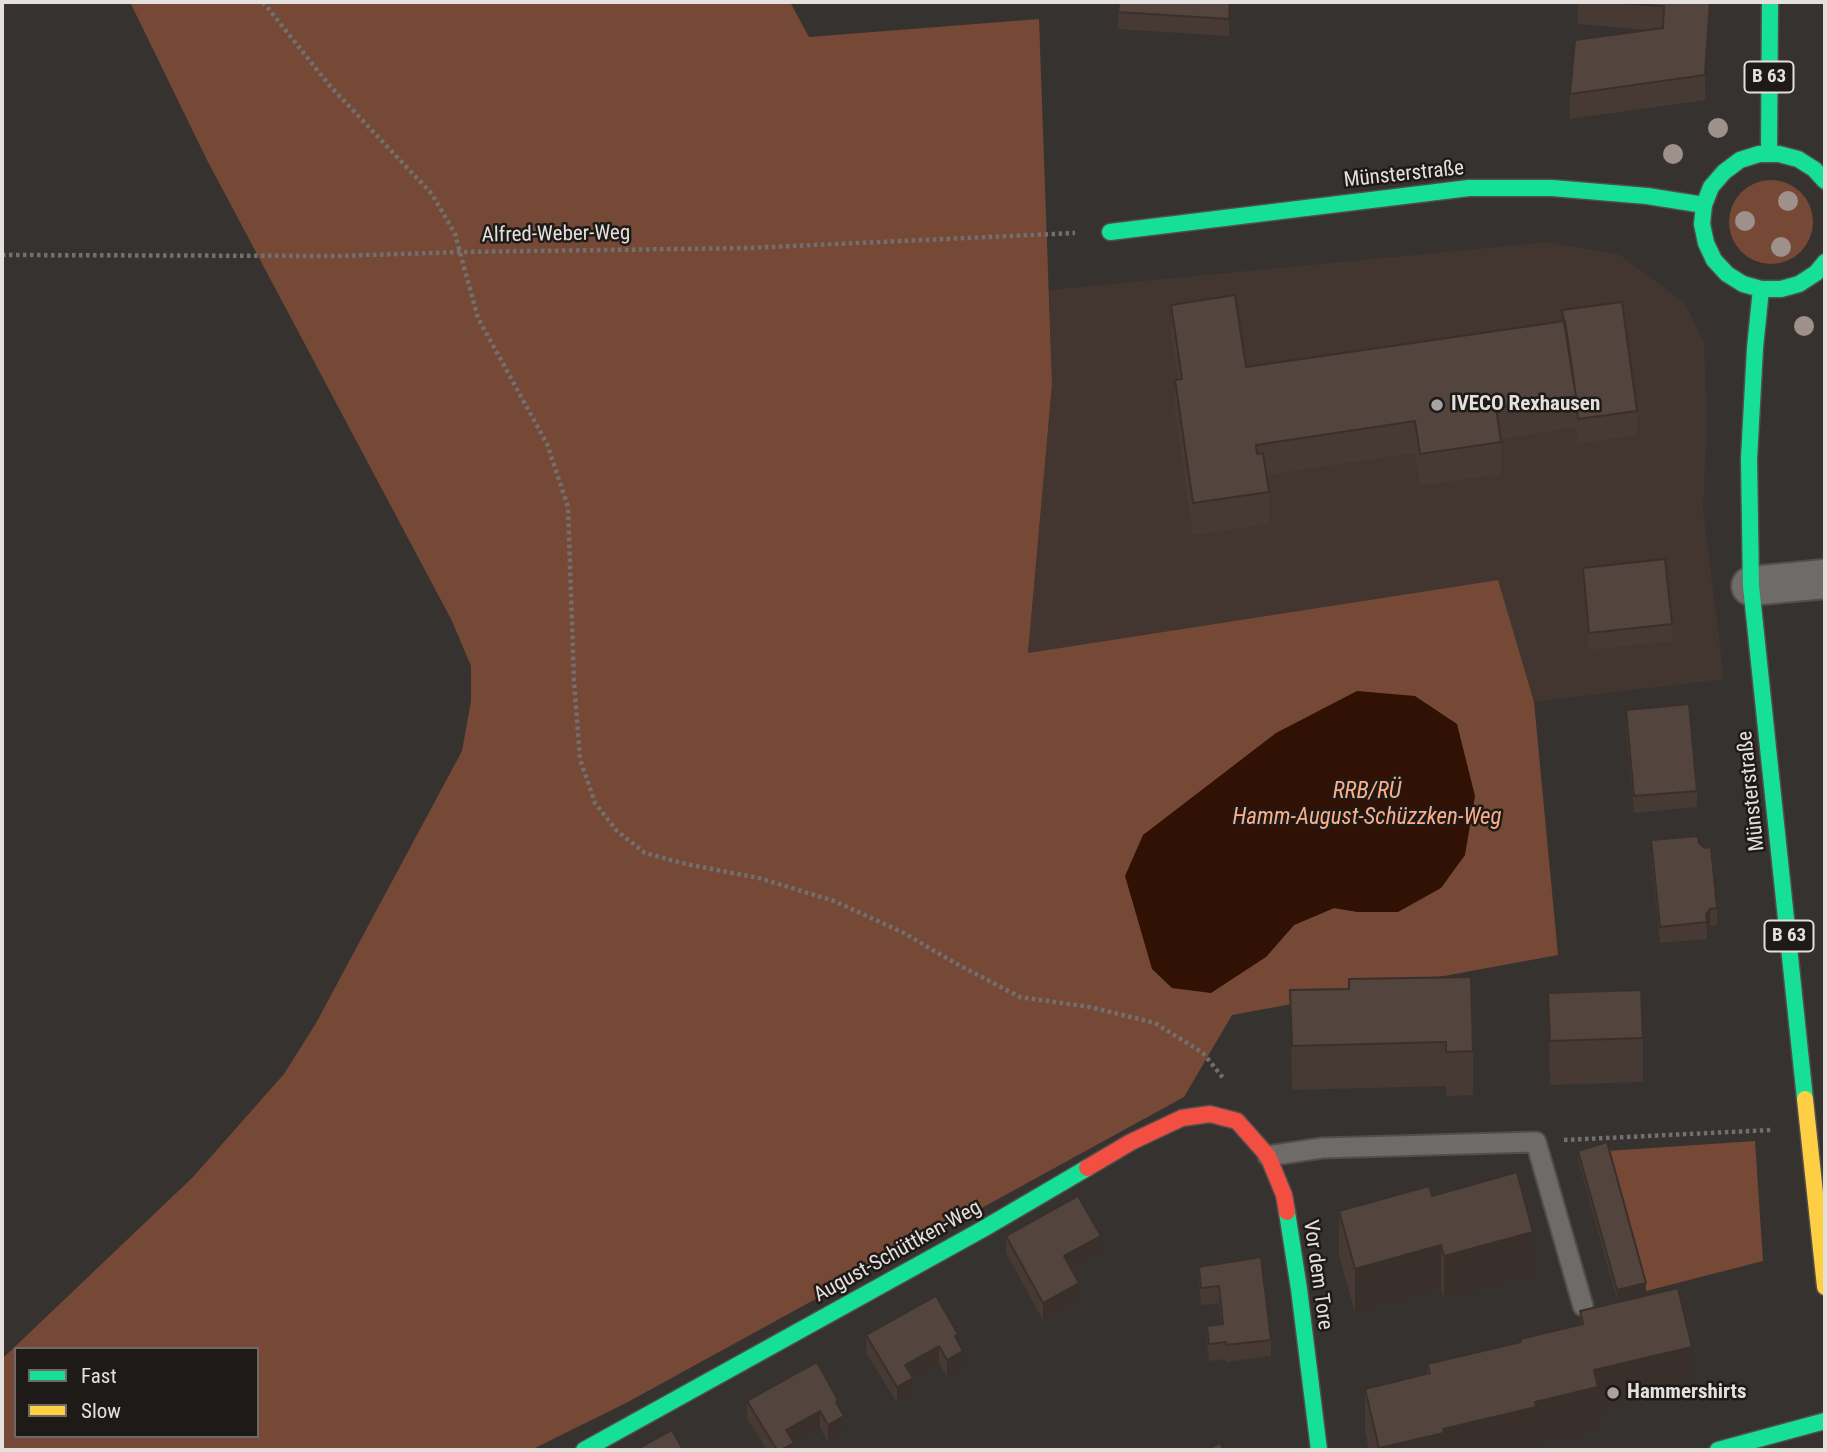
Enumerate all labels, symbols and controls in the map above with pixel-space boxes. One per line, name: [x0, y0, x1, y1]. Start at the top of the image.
road number: B 63: [1744, 61, 1794, 92]
street label: Münsterstraße: [1343, 156, 1465, 194]
street label: Alfred-Weber-Weg: [482, 221, 630, 249]
place label: IVECO Rexhausen: [1451, 392, 1600, 418]
marker: IVECO Rexhausen: [1429, 397, 1445, 413]
street label: Münsterstraße: [1733, 730, 1771, 852]
water label: RRB/RÜ Hamm-August-Schüzzken-Weg: [1232, 778, 1502, 832]
road number: B 63: [1764, 920, 1814, 952]
street label: August-Schüttken-Weg: [810, 1196, 986, 1308]
street label: Vor dem Tore: [1297, 1219, 1337, 1331]
legend: [14, 1347, 259, 1438]
text: Fast: [81, 1364, 117, 1388]
place label: Hammershirts: [1627, 1380, 1747, 1406]
marker: Hammershirts: [1605, 1385, 1621, 1401]
text: Slow: [81, 1399, 121, 1423]

